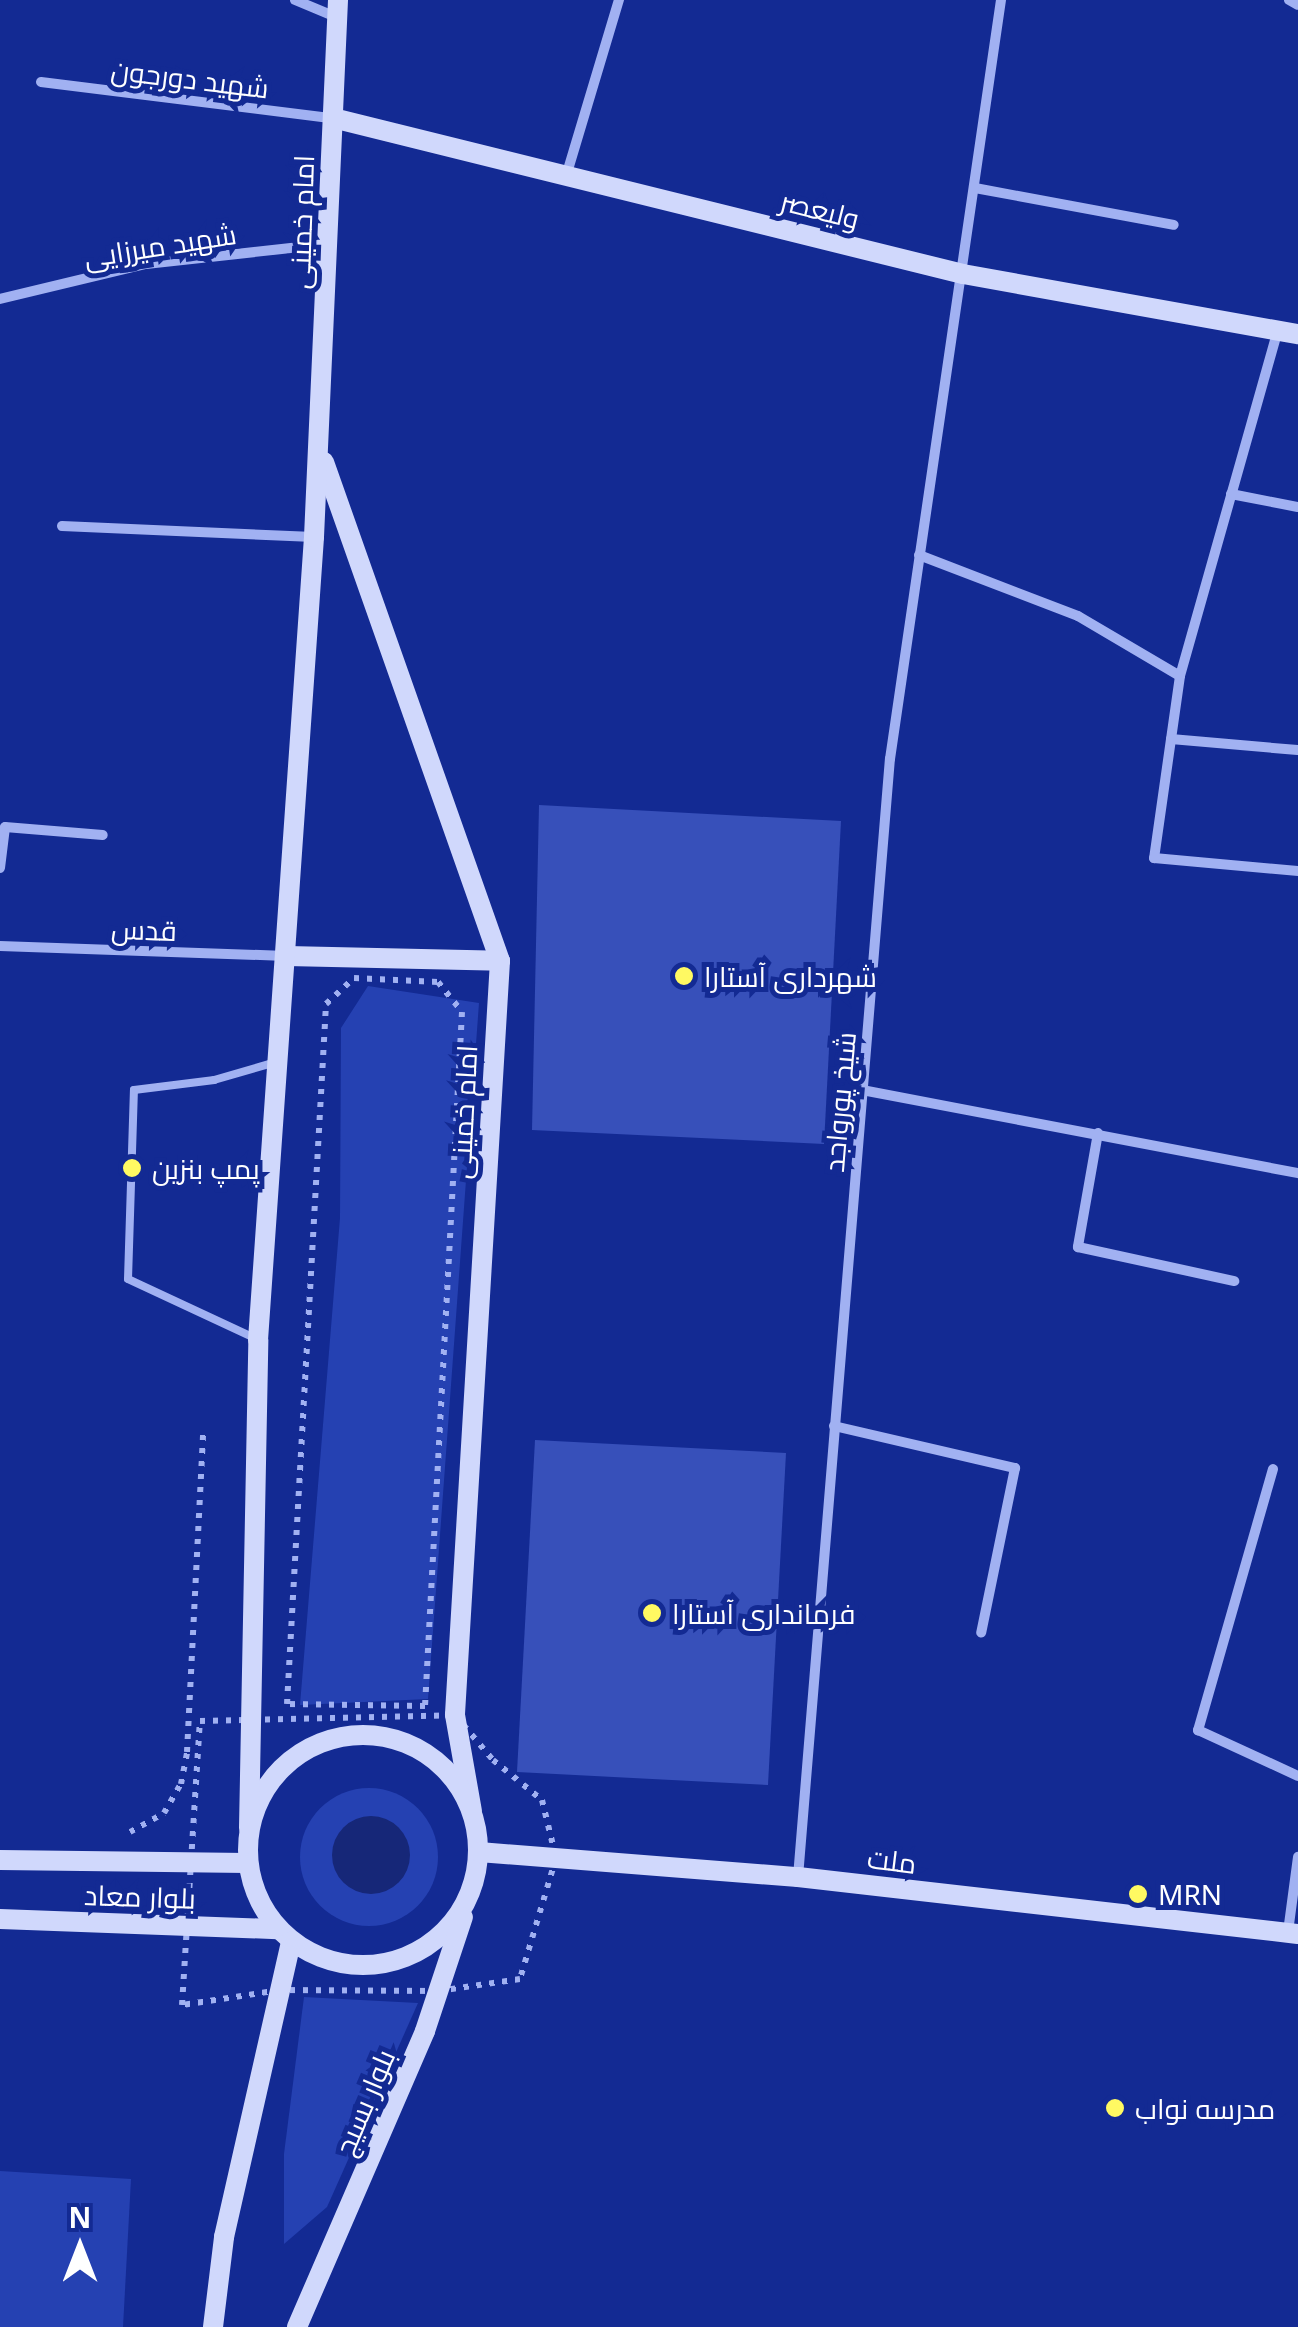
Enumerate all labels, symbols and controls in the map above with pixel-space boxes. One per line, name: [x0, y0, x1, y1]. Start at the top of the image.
street label: شهید دورجون: [109, 52, 271, 104]
street label: امام خمینی: [282, 154, 320, 290]
street label: ولیعصر: [777, 183, 863, 235]
street label: شهید میرزایی: [81, 216, 239, 274]
street label: قدس: [110, 911, 178, 947]
place label: شهرداری آستارا: [704, 959, 877, 993]
marker: شهرداری آستارا: [673, 965, 695, 987]
street label: شیخ پورواجد: [816, 1031, 862, 1173]
street label: امام خمینی: [443, 1044, 483, 1180]
place label: پمپ بنزین: [152, 1151, 260, 1185]
marker: پمپ بنزین: [121, 1157, 143, 1179]
place label: فرمانداری آستارا: [672, 1596, 855, 1630]
marker: فرمانداری آستارا: [641, 1602, 663, 1624]
street label: ملت: [865, 1840, 919, 1880]
street label: بلوار معاد: [83, 1877, 197, 1915]
place label: MRN: [1158, 1877, 1222, 1911]
marker: MRN: [1127, 1883, 1149, 1905]
street label: بلوار بسیج: [327, 2044, 401, 2160]
place label: مدرسه نواب: [1135, 2091, 1275, 2125]
marker: مدرسه نواب: [1104, 2097, 1126, 2119]
north arrow: [30, 2197, 130, 2297]
text: N: [69, 2198, 91, 2236]

